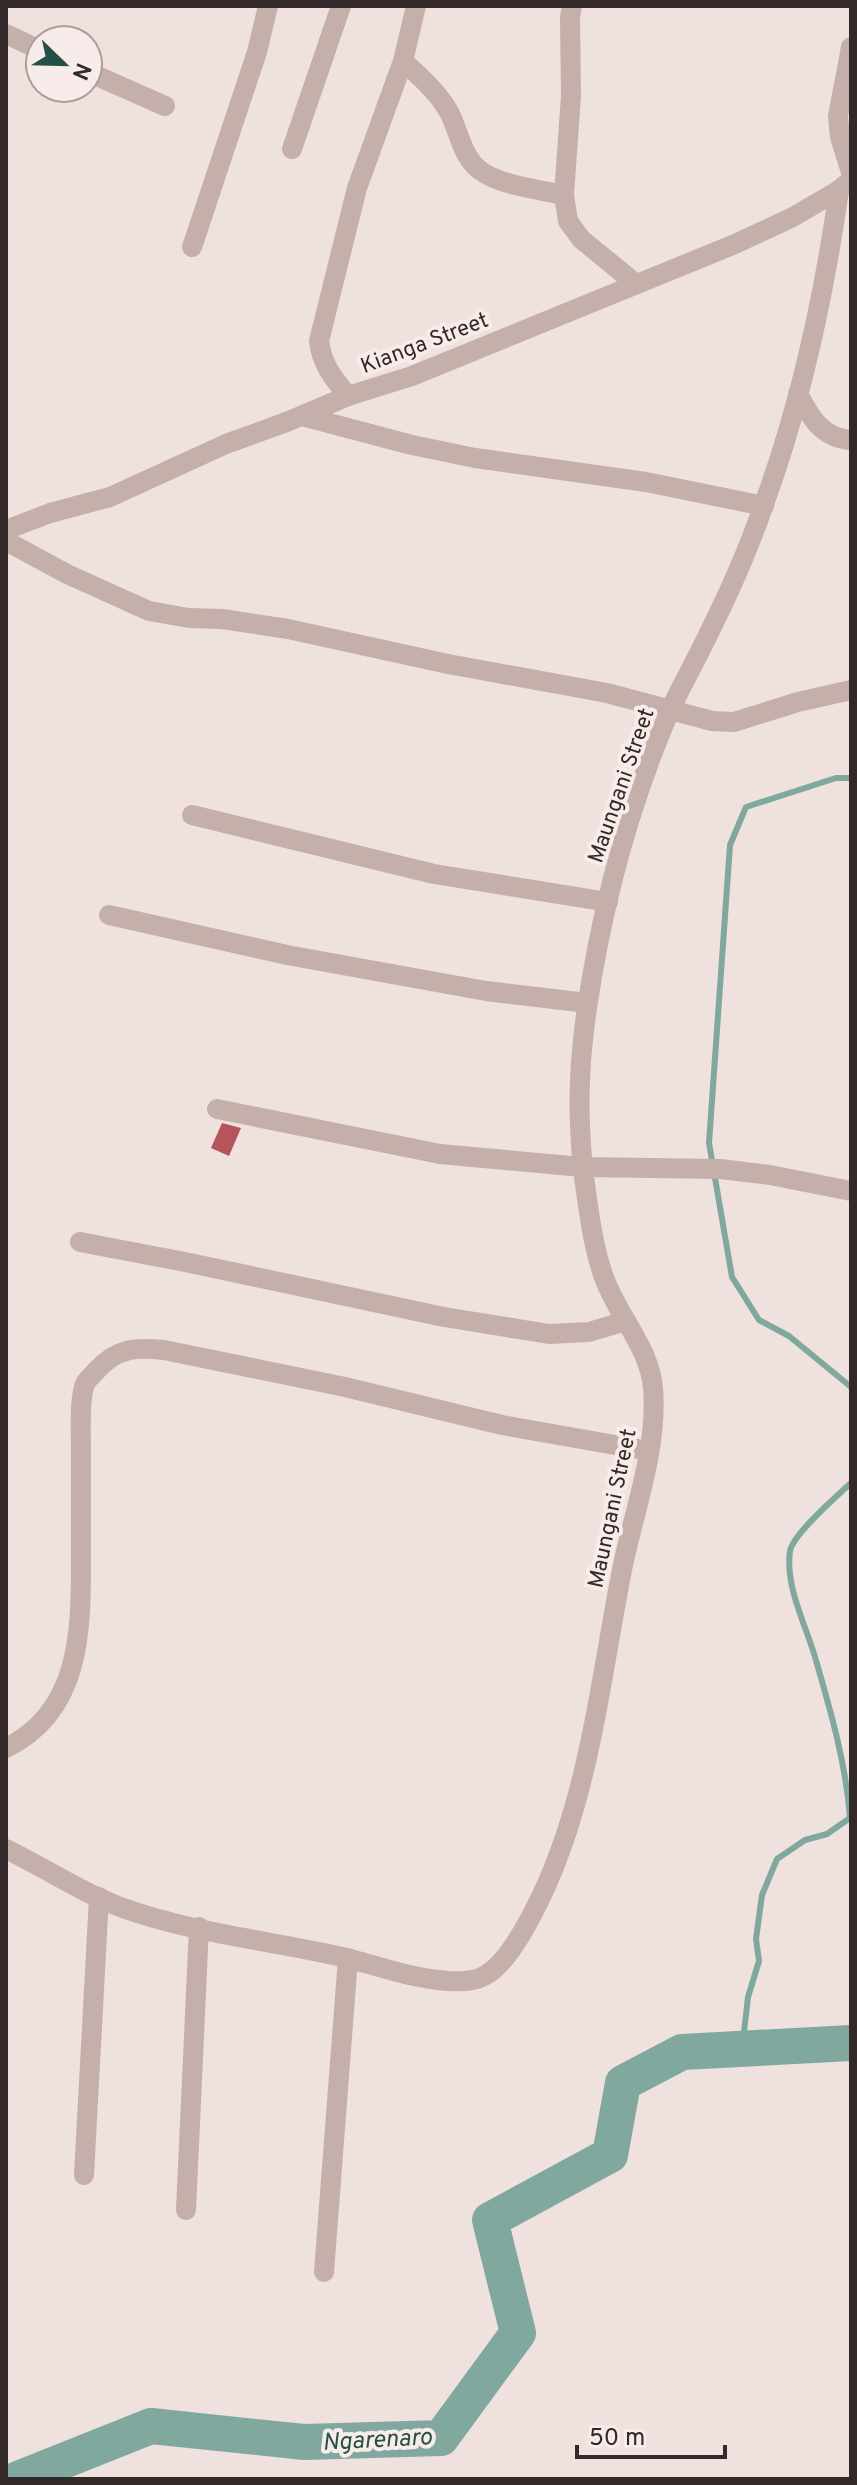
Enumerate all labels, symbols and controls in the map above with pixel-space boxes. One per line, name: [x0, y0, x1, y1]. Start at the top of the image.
north arrow: [24, 24, 104, 104]
text: N: [65, 58, 96, 83]
street label: Kianga Street: [357, 308, 493, 381]
street label: Maungani Street: [583, 705, 661, 867]
street label: Maungani Street: [583, 1426, 643, 1591]
scale bar: [577, 2409, 725, 2459]
water label: Ngarenaro: [322, 2423, 433, 2459]
text: 50 m: [589, 2424, 645, 2454]

